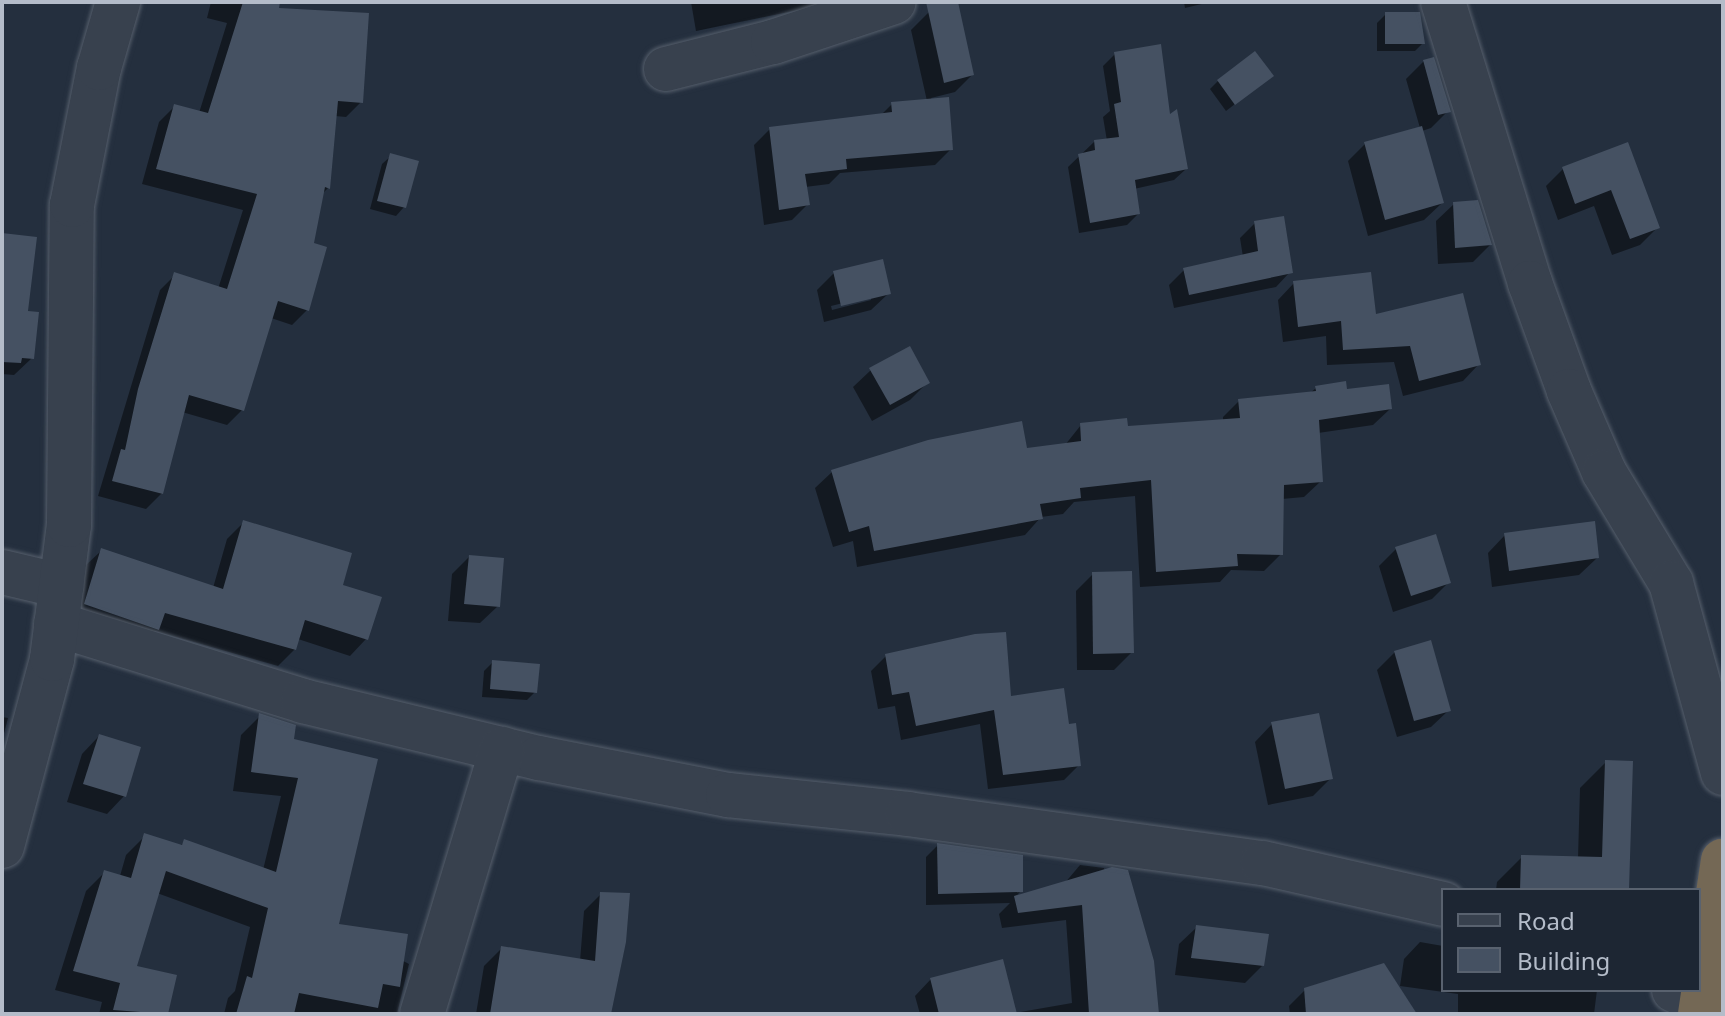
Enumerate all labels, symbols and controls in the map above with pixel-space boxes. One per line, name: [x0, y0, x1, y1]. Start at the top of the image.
legend: [1441, 888, 1701, 992]
text: Road: [1517, 904, 1575, 937]
text: Building: [1517, 944, 1610, 977]

